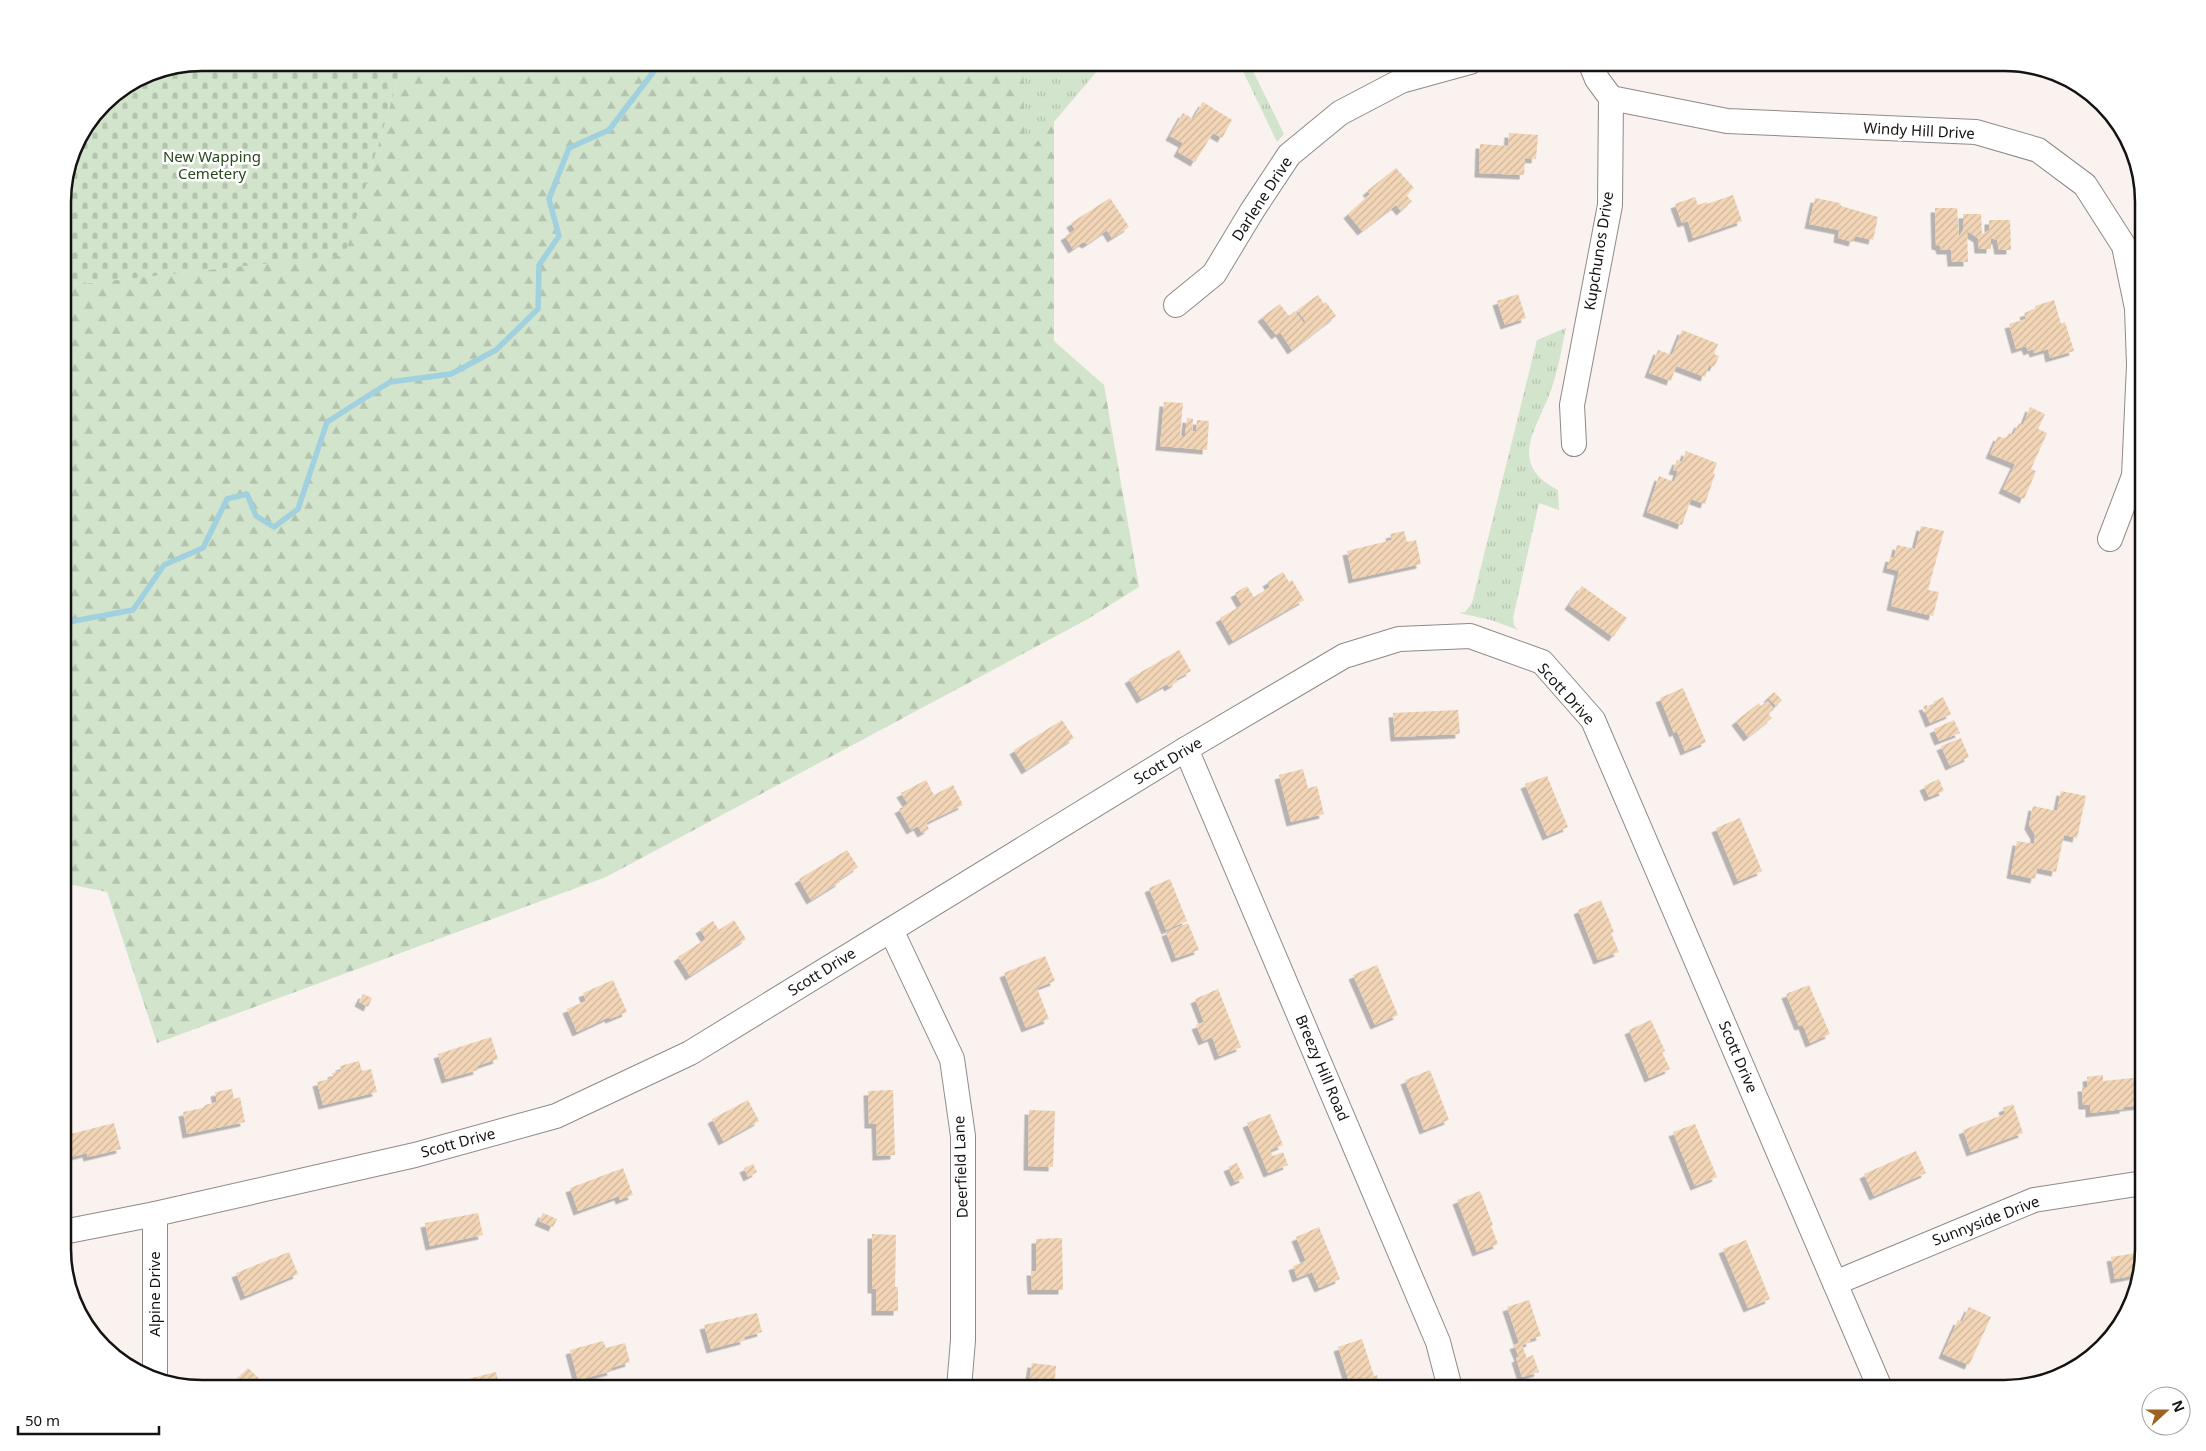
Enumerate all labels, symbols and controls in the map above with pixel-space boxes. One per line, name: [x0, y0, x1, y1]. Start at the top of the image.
street label: Windy Hill Drive: [1863, 117, 1975, 143]
park label: New Wapping Cemetery: [163, 146, 261, 183]
street label: Darlene Drive: [1226, 152, 1296, 244]
street label: Kupchunos Drive: [1579, 190, 1617, 312]
street label: Scott Drive: [1534, 658, 1600, 728]
street label: Scott Drive: [1130, 732, 1205, 788]
street label: Scott Drive: [784, 942, 859, 1000]
street label: Breezy Hill Road: [1292, 1011, 1354, 1124]
street label: Scott Drive: [1715, 1018, 1763, 1096]
street label: Deerfield Lane: [948, 1115, 972, 1219]
street label: Scott Drive: [418, 1122, 497, 1162]
street label: Sunnyside Drive: [1929, 1190, 2042, 1250]
street label: Alpine Drive: [144, 1251, 164, 1337]
north arrow: [2141, 1386, 2191, 1436]
text: N: [2168, 1397, 2190, 1415]
scale bar: [18, 1404, 159, 1436]
text: 50 m: [25, 1410, 60, 1430]

